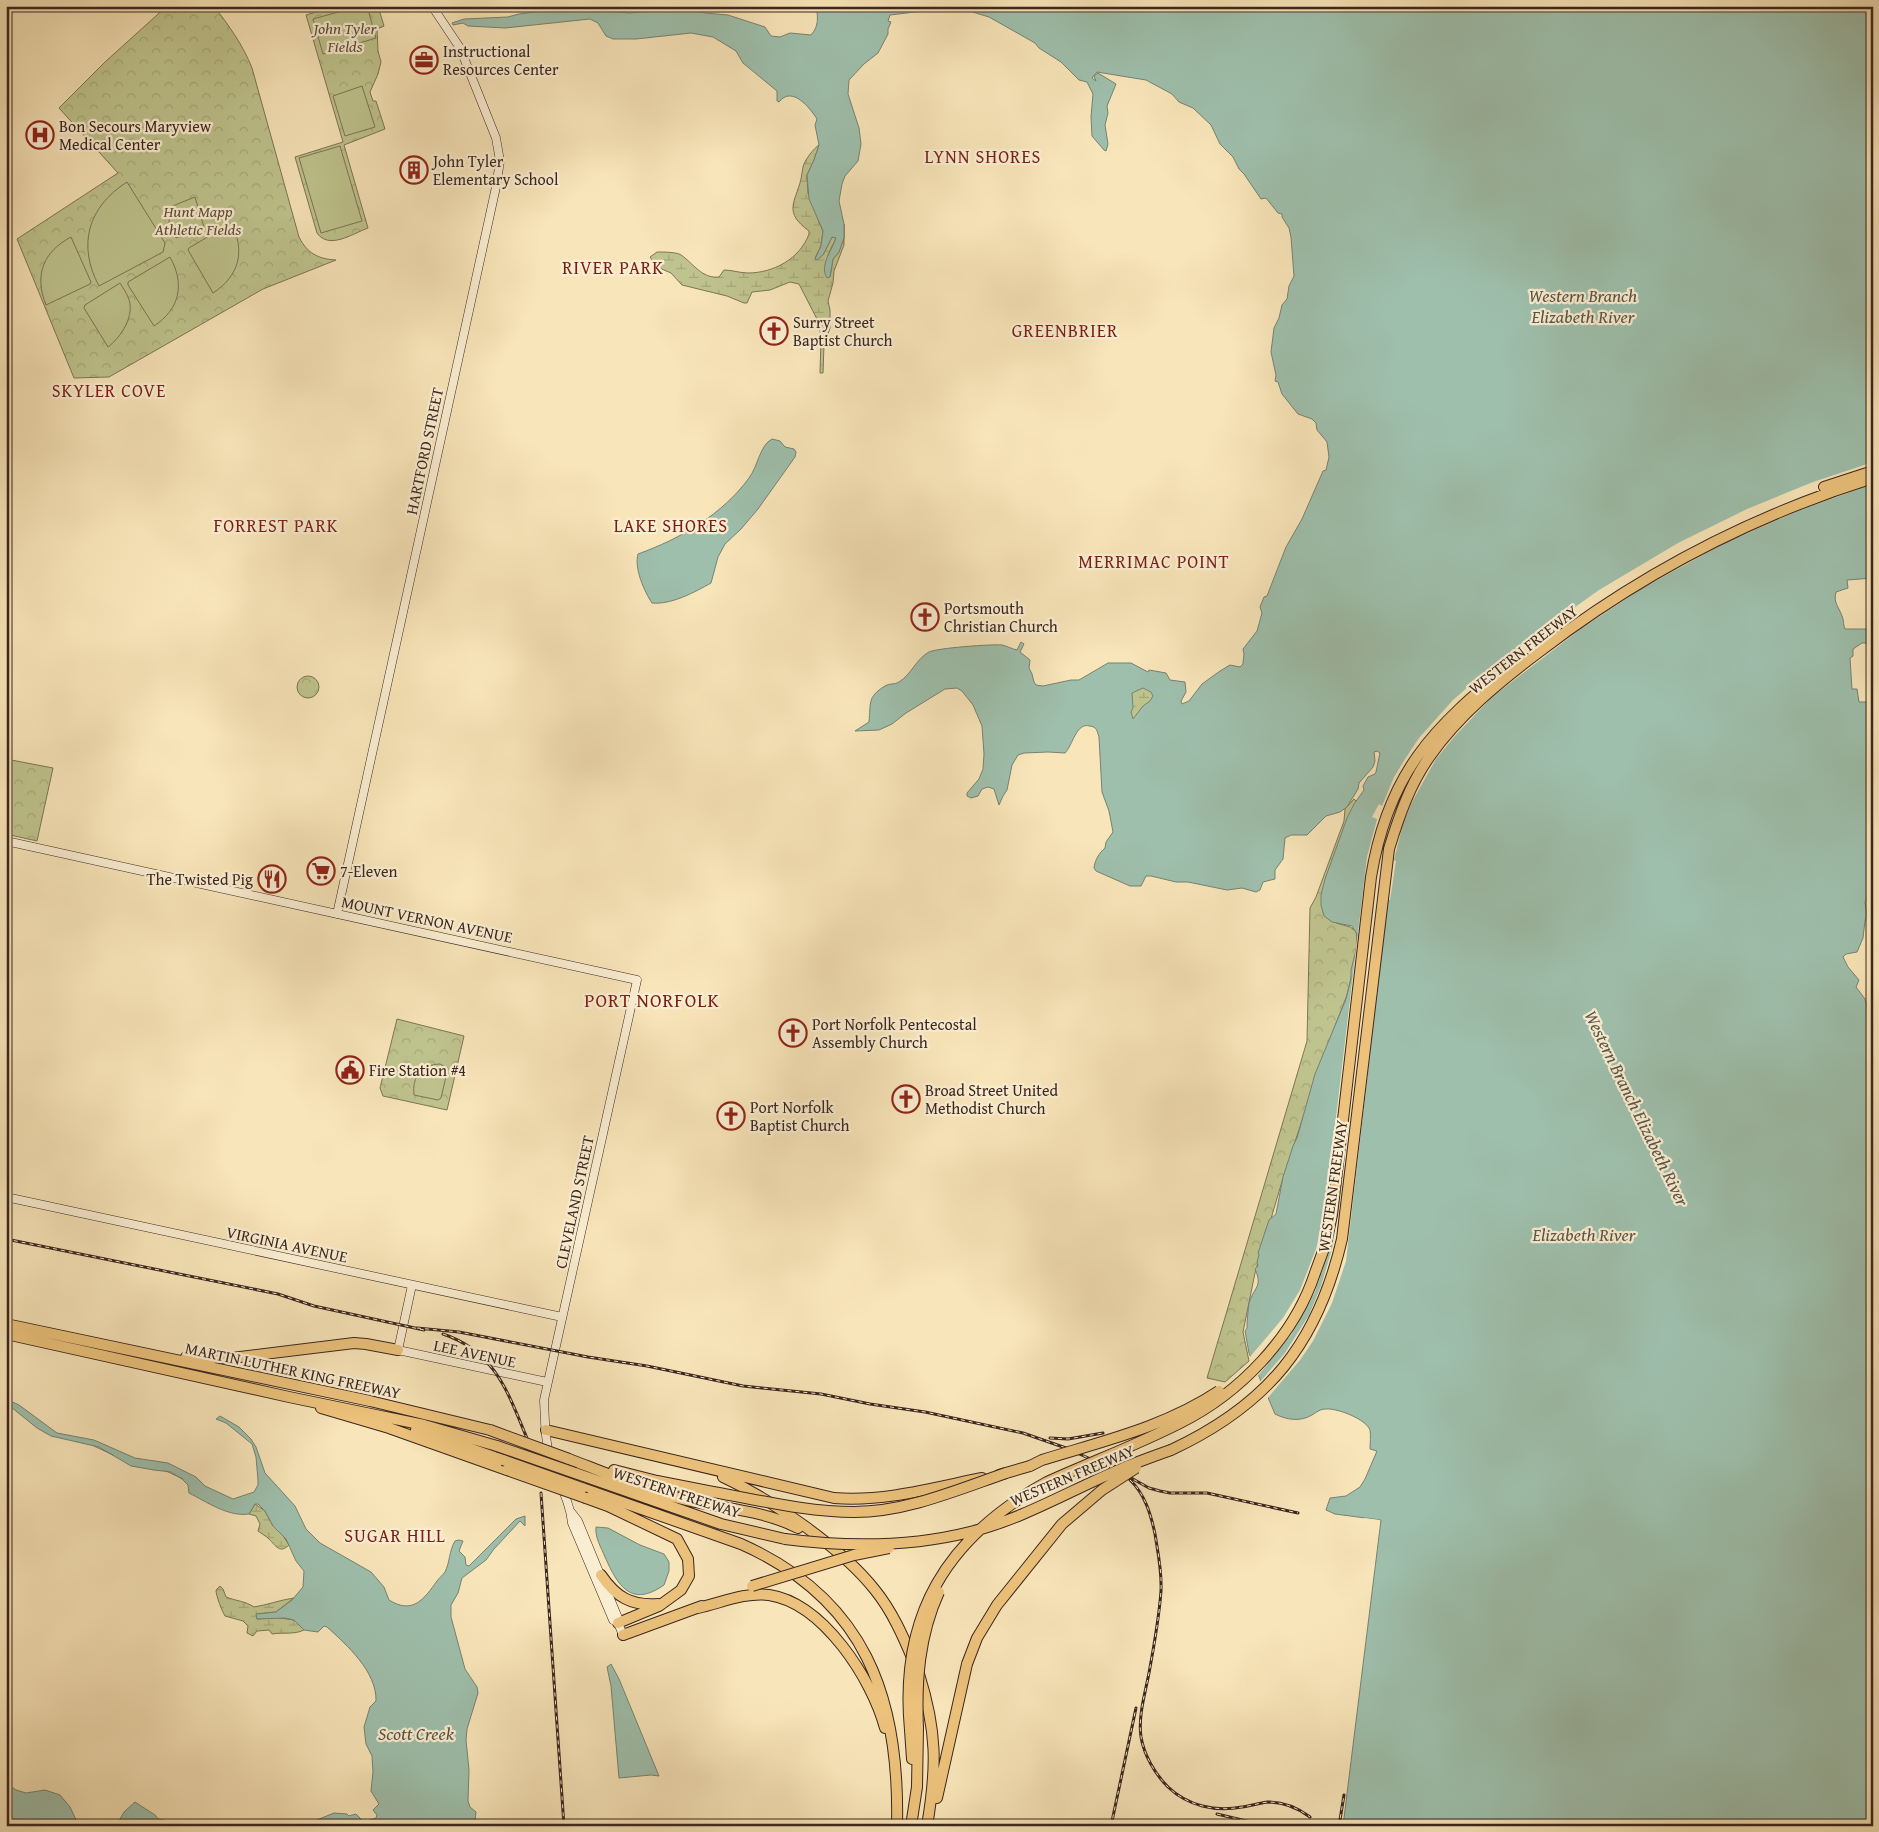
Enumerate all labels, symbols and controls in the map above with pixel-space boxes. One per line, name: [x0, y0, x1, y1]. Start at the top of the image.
park label: John Tyler Fields: [310, 16, 378, 58]
place label: Instructional Resources Center: [443, 39, 559, 81]
office icon: Instructional Resources Center: [409, 45, 439, 75]
place label: Bon Secours Maryview Medical Center: [59, 114, 212, 156]
hospital icon: Bon Secours Maryview Medical Center: [25, 120, 55, 150]
district label: LYNN SHORES: [925, 143, 1041, 170]
place label: John Tyler Elementary School: [431, 149, 559, 191]
building icon: John Tyler Elementary School: [399, 155, 429, 185]
park label: Hunt Mapp Athletic Fields: [154, 199, 241, 241]
district label: RIVER PARK: [562, 254, 664, 281]
water label: Western Branch Elizabeth River: [1529, 282, 1637, 330]
place label: Surry Street Baptist Church: [793, 310, 892, 352]
church icon: Surry Street Baptist Church: [759, 316, 789, 346]
district label: GREENBRIER: [1012, 317, 1118, 344]
district label: SKYLER COVE: [52, 377, 166, 404]
street label: HARTFORD STREET: [399, 385, 449, 517]
district label: FORREST PARK: [214, 512, 338, 539]
district label: LAKE SHORES: [614, 512, 728, 539]
district label: MERRIMAC POINT: [1078, 548, 1230, 575]
place label: Portsmouth Christian Church: [944, 596, 1058, 638]
street label: WESTERN FREEWAY: [1463, 598, 1583, 699]
church icon: Portsmouth Christian Church: [910, 602, 940, 632]
supermarket icon: 7-Eleven: [306, 856, 336, 886]
place label: 7-Eleven: [340, 859, 397, 883]
restaurant icon: The Twisted Pig: [257, 864, 287, 894]
place label: The Twisted Pig: [147, 867, 253, 891]
street label: MOUNT VERNON AVENUE: [339, 889, 515, 949]
district label: PORT NORFOLK: [584, 986, 720, 1014]
water label: Western Branch Elizabeth River: [1578, 1005, 1697, 1212]
place label: Port Norfolk Pentecostal Assembly Church: [812, 1012, 977, 1054]
church icon: Port Norfolk Pentecostal Assembly Church: [778, 1018, 808, 1048]
public building icon: Fire Station #4: [335, 1055, 365, 1085]
place label: Fire Station #4: [369, 1058, 466, 1082]
place label: Broad Street United Methodist Church: [925, 1078, 1058, 1120]
church icon: Broad Street United Methodist Church: [891, 1084, 921, 1114]
place label: Port Norfolk Baptist Church: [750, 1095, 849, 1137]
church icon: Port Norfolk Baptist Church: [716, 1101, 746, 1131]
street label: WESTERN FREEWAY: [1311, 1118, 1353, 1254]
street label: CLEVELAND STREET: [548, 1133, 600, 1271]
street label: VIRGINIA AVENUE: [224, 1219, 350, 1269]
water label: Elizabeth River: [1531, 1221, 1637, 1248]
street label: LEE AVENUE: [432, 1333, 518, 1373]
street label: MARTIN LUTHER KING FREEWAY: [183, 1335, 403, 1405]
street label: WESTERN FREEWAY: [1006, 1438, 1138, 1512]
street label: WESTERN FREEWAY: [610, 1460, 744, 1524]
district label: SUGAR HILL: [344, 1522, 446, 1549]
water label: Scott Creek: [378, 1720, 455, 1747]

